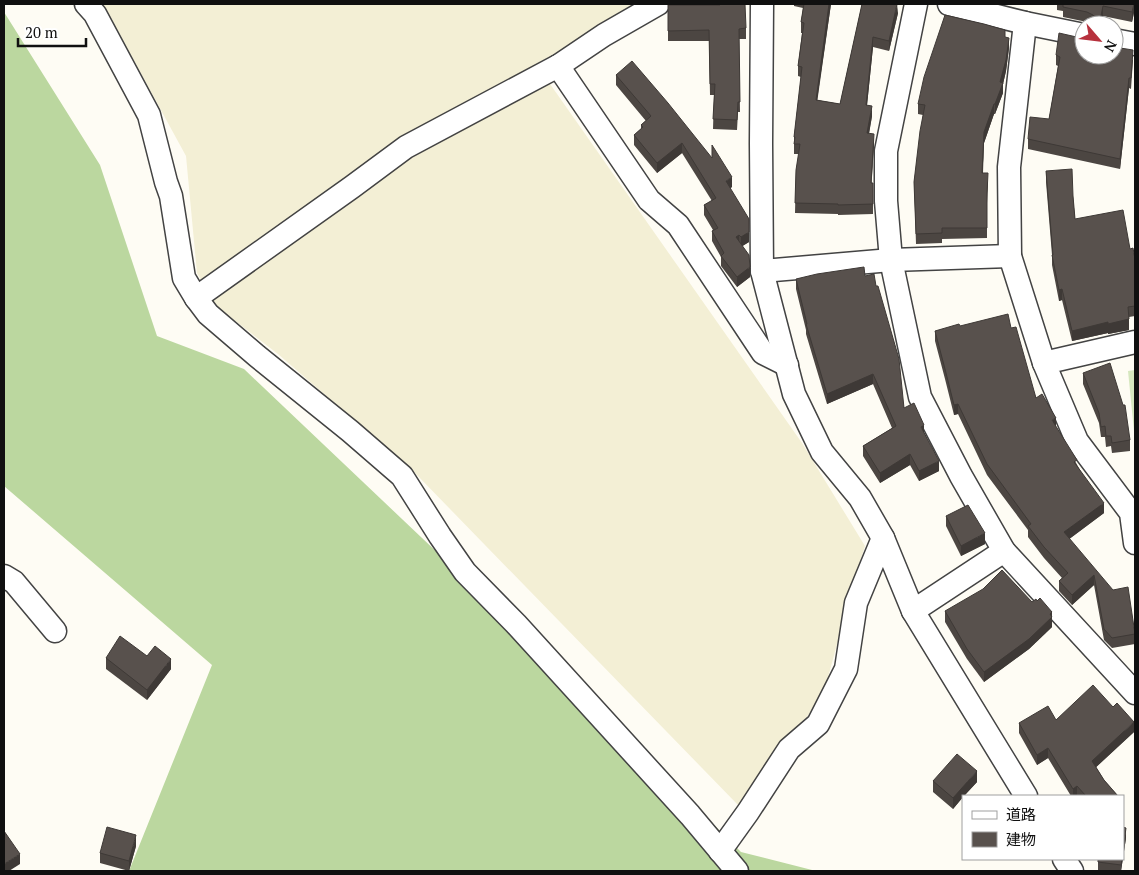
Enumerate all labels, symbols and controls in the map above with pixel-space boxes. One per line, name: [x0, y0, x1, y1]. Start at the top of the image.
scale bar: [18, 15, 85, 47]
north arrow: [1074, 15, 1124, 65]
text: 20 m: [25, 22, 58, 42]
text: N: [1100, 37, 1122, 56]
legend: [962, 795, 1124, 860]
text: 道路: [1006, 804, 1036, 824]
text: 建物: [1006, 829, 1036, 849]

